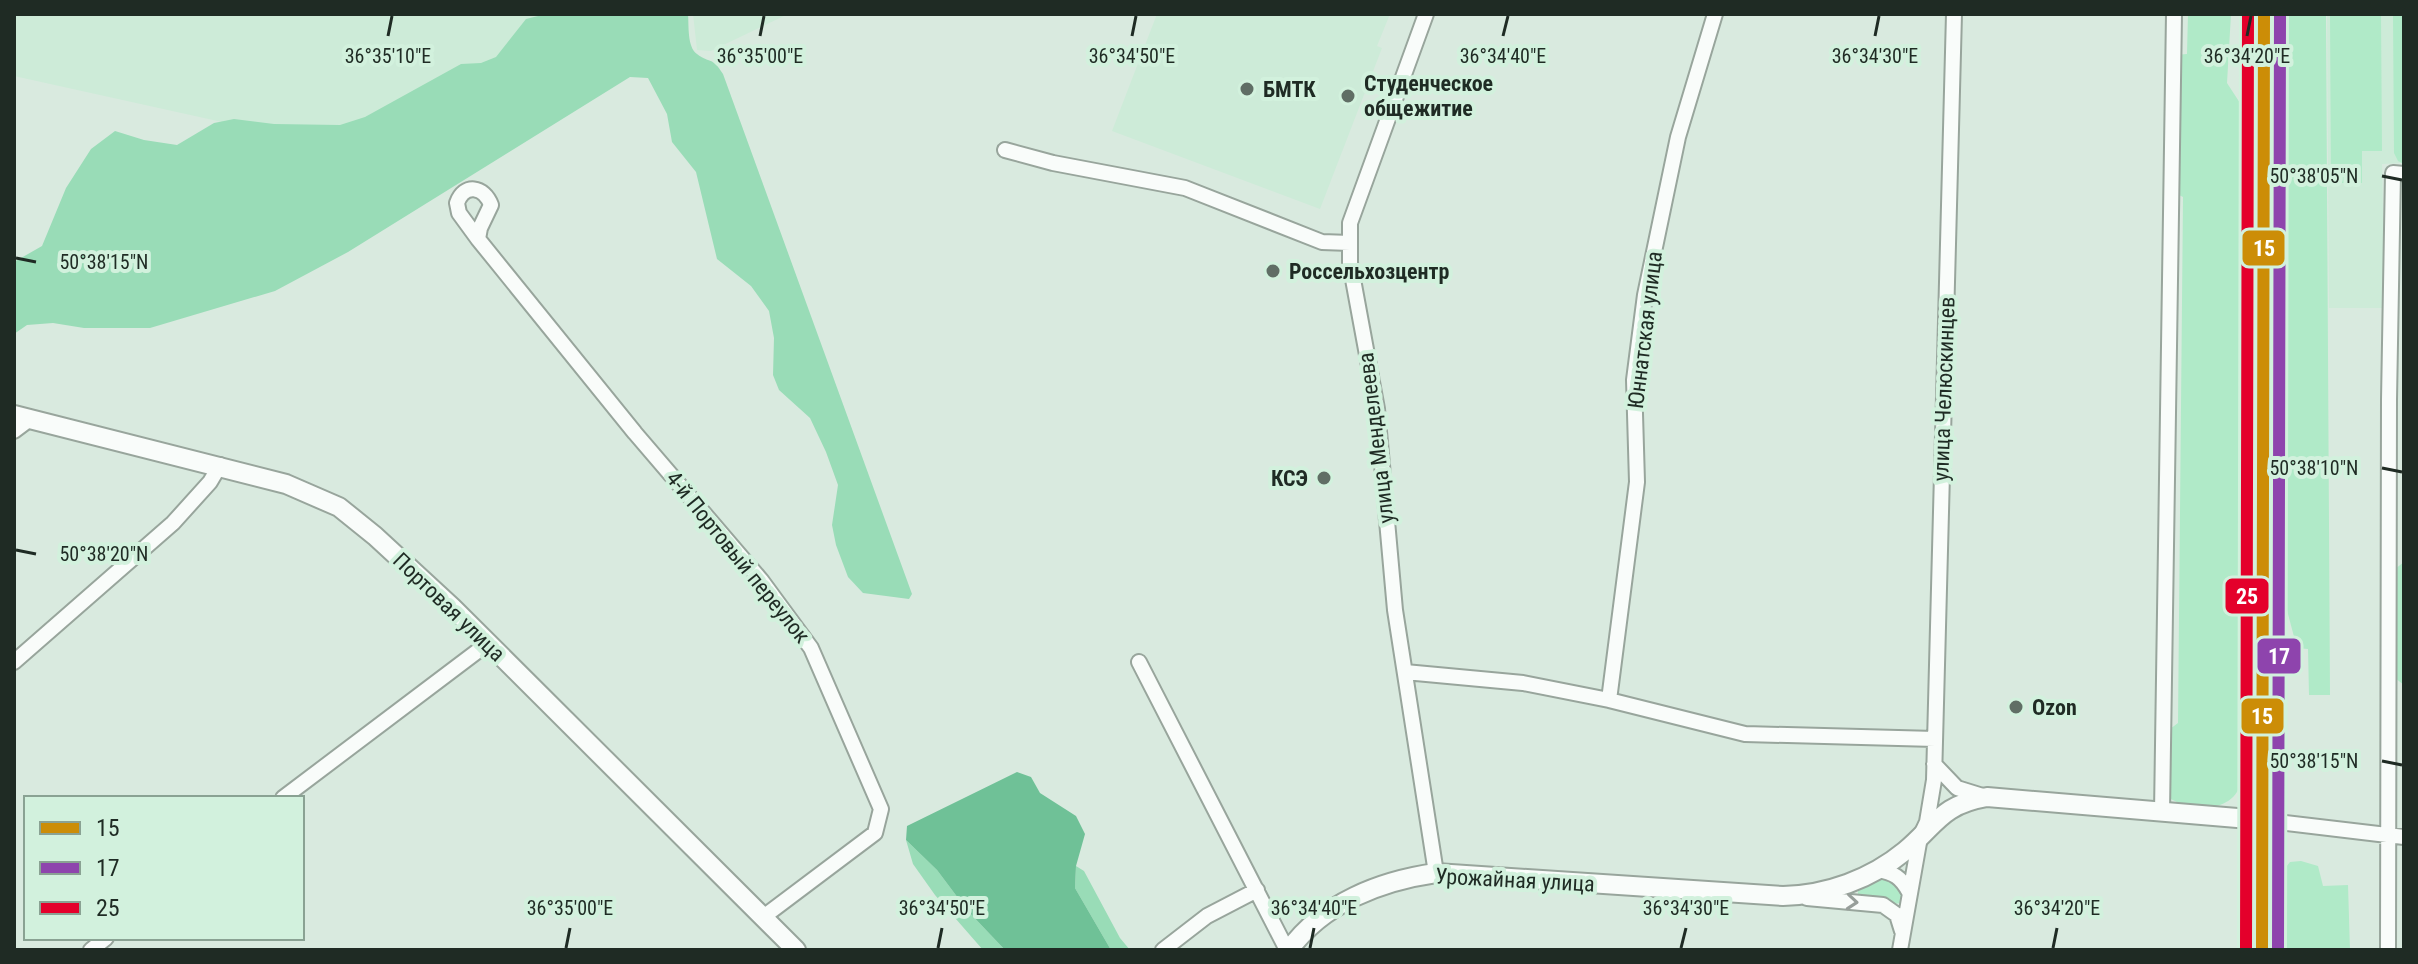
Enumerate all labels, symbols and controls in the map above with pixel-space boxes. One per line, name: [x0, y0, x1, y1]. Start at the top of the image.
text: 36°35'10"E: [345, 44, 431, 68]
text: 36°35'00"E: [717, 44, 803, 68]
text: 36°34'50"E: [1089, 44, 1175, 68]
text: 36°34'40"E: [1460, 44, 1546, 68]
text: 36°34'30"E: [1832, 44, 1918, 68]
text: 36°34'20"E: [2204, 44, 2290, 68]
place label: Студенческое общежитие: [1364, 71, 1493, 121]
place label: БМТК: [1263, 77, 1316, 102]
marker: БМТК: [1238, 80, 1256, 98]
marker: Студенческое общежитие: [1339, 87, 1357, 105]
text: 50°38'05"N: [2269, 164, 2359, 188]
line badge: 15: [2241, 229, 2286, 267]
text: 15: [2253, 236, 2275, 261]
text: 50°38'15"N: [59, 250, 149, 274]
street label: Юннатская улица: [1623, 250, 1667, 410]
place label: Россельхозцентр: [1289, 259, 1450, 284]
marker: Россельхозцентр: [1264, 262, 1282, 280]
street label: улица Челюскинцев: [1928, 296, 1960, 482]
street label: улица Менделеева: [1353, 351, 1399, 525]
text: 50°38'10"N: [2269, 456, 2359, 480]
street label: 4-й Портовый переулок: [661, 466, 815, 648]
place label: КСЭ: [1271, 466, 1308, 491]
marker: КСЭ: [1315, 469, 1333, 487]
text: 50°38'20"N: [59, 542, 149, 566]
street label: Портовая улица: [388, 548, 510, 666]
line badge: 25: [2224, 577, 2270, 615]
text: 25: [2236, 584, 2258, 609]
line badge: 17: [2256, 637, 2302, 675]
text: 17: [2268, 644, 2290, 669]
place label: Ozon: [2032, 695, 2077, 720]
line badge: 15: [2240, 697, 2285, 735]
marker: Ozon: [2007, 698, 2025, 716]
text: 15: [2251, 704, 2273, 729]
text: 50°38'15"N: [2269, 749, 2359, 773]
legend: [24, 796, 304, 940]
text: 15: [96, 814, 120, 842]
text: 17: [96, 854, 120, 882]
street label: Урожайная улица: [1435, 863, 1595, 897]
text: 25: [96, 894, 120, 922]
one-way arrow: [1846, 894, 1859, 911]
text: 36°35'00"E: [527, 896, 613, 920]
text: 36°34'50"E: [899, 896, 985, 920]
text: 36°34'40"E: [1271, 896, 1357, 920]
text: 36°34'30"E: [1643, 896, 1729, 920]
text: 36°34'20"E: [2014, 896, 2100, 920]

